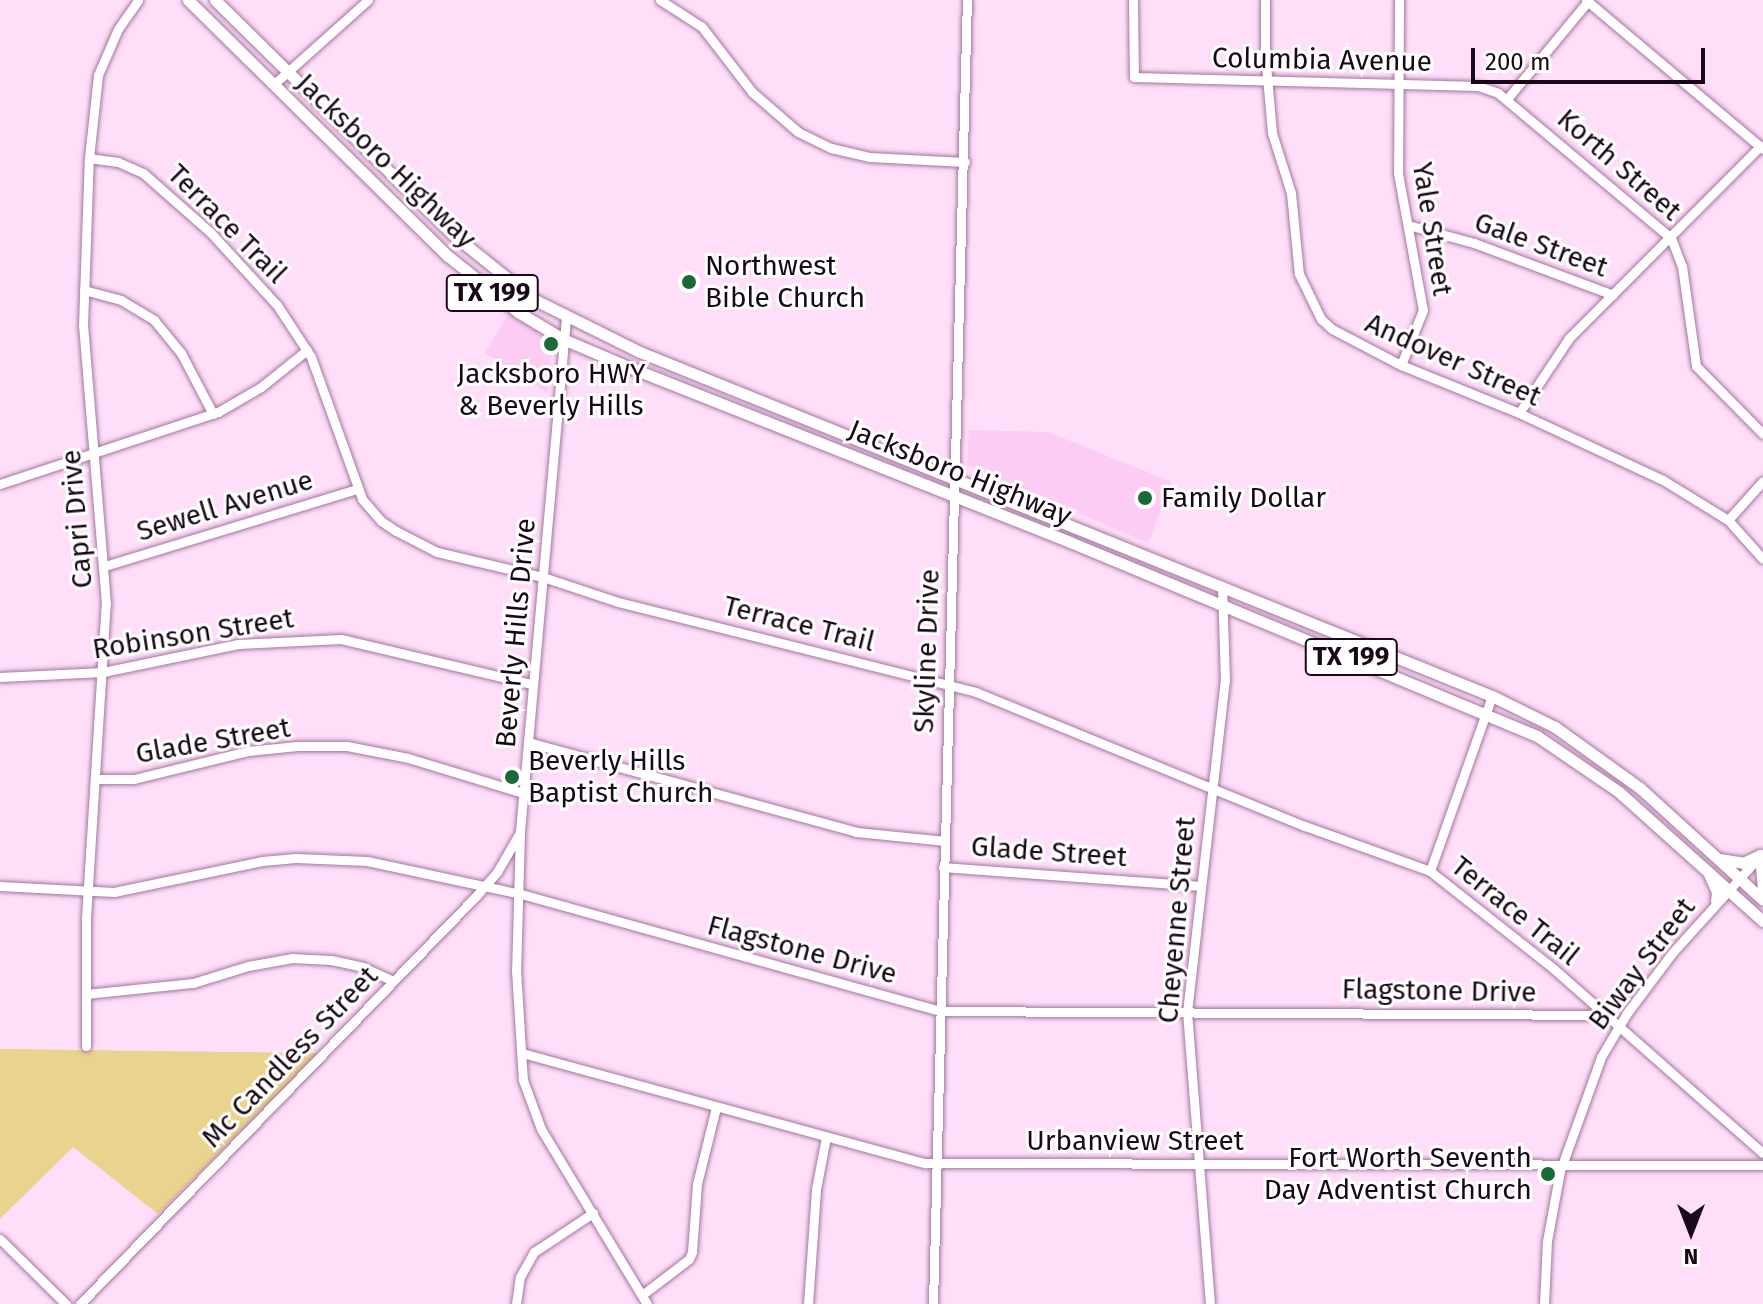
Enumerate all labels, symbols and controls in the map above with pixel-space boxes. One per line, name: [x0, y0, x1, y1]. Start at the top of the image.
scale bar: [1475, 32, 1709, 82]
street label: Columbia Avenue: [1212, 41, 1432, 79]
text: 200 m: [1485, 48, 1551, 76]
street label: Jacksboro Highway: [289, 66, 483, 256]
street label: Korth Street: [1550, 102, 1688, 228]
street label: Terrace Trail: [161, 158, 293, 290]
street label: Yale Street: [1405, 160, 1459, 298]
street label: Gale Street: [1470, 205, 1612, 285]
place label: Northwest Bible Church: [705, 249, 865, 315]
road number: TX 199: [444, 271, 540, 315]
marker: Northwest Bible Church: [680, 273, 698, 291]
street label: Andover Street: [1360, 306, 1546, 414]
marker: Jacksboro HWY & Beverly Hills: [542, 335, 560, 353]
place label: Jacksboro HWY & Beverly Hills: [457, 357, 645, 423]
street label: Jacksboro Highway: [844, 413, 1076, 533]
street label: Capri Drive: [54, 448, 100, 590]
street label: Sewell Avenue: [133, 463, 317, 549]
place label: Family Dollar: [1161, 481, 1326, 515]
marker: Family Dollar: [1136, 489, 1154, 507]
street label: Beverly Hills Drive: [489, 517, 543, 749]
street label: Skyline Drive: [907, 568, 947, 734]
street label: Terrace Trail: [720, 589, 878, 659]
street label: Robinson Street: [90, 602, 296, 666]
road number: TX 199: [1303, 635, 1399, 679]
street label: Glade Street: [133, 711, 293, 771]
place label: Beverly Hills Baptist Church: [528, 744, 713, 810]
marker: Beverly Hills Baptist Church: [503, 768, 521, 786]
street label: Cheyenne Street: [1151, 815, 1203, 1025]
street label: Glade Street: [970, 830, 1128, 874]
street label: Terrace Trail: [1444, 849, 1586, 973]
street label: Biway Street: [1581, 891, 1703, 1037]
street label: Flagstone Drive: [704, 909, 900, 991]
street label: Mc Candless Street: [195, 959, 385, 1155]
street label: Flagstone Drive: [1341, 973, 1537, 1009]
street label: Urbanview Street: [1026, 1124, 1244, 1158]
place label: Fort Worth Seventh Day Adventist Church: [1264, 1141, 1532, 1207]
marker: Fort Worth Seventh Day Adventist Church: [1539, 1165, 1557, 1183]
north arrow: [1651, 1192, 1731, 1272]
text: N: [1684, 1243, 1698, 1270]

